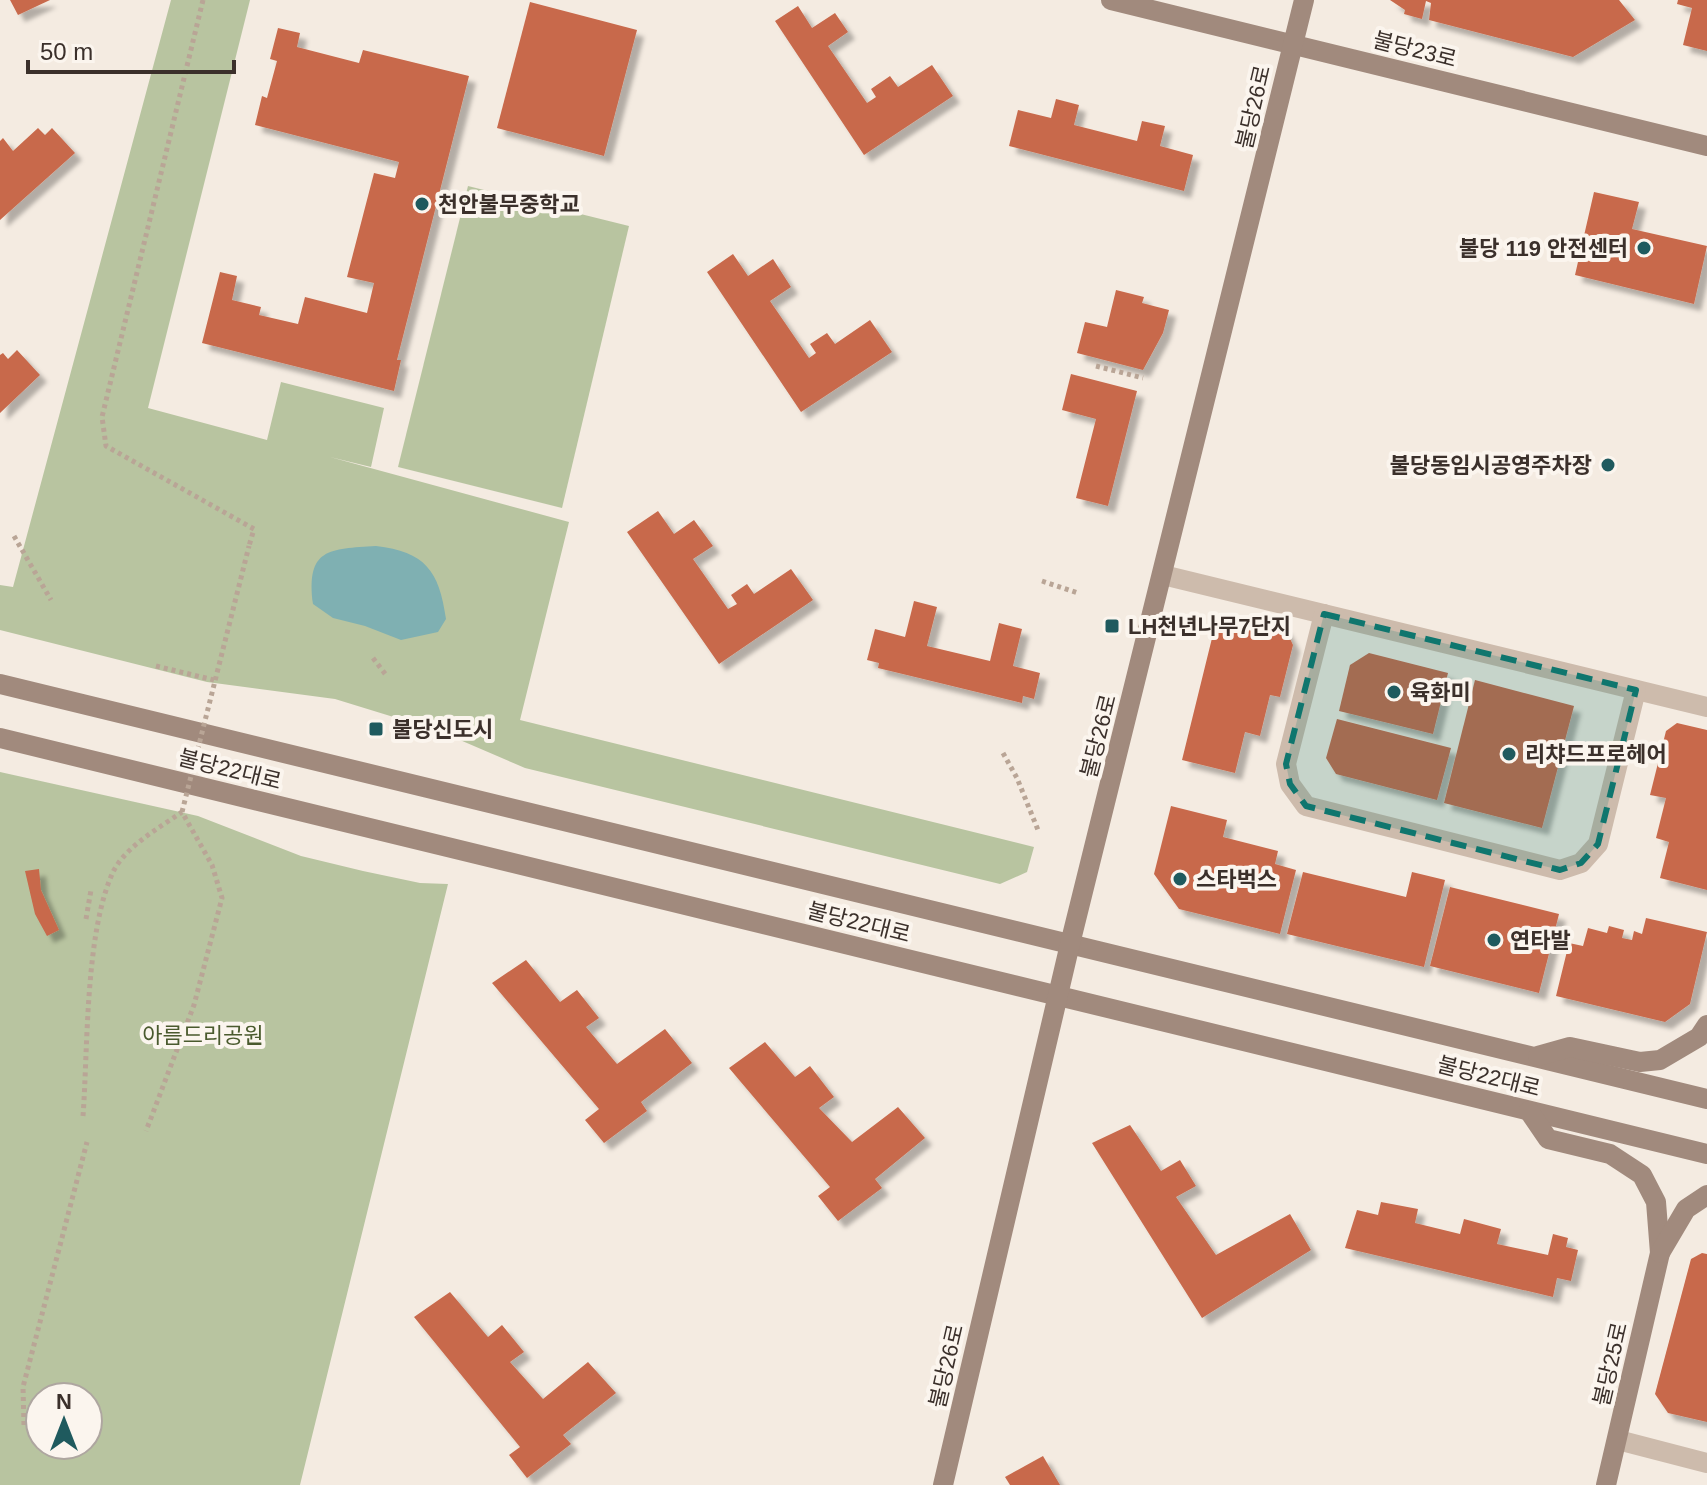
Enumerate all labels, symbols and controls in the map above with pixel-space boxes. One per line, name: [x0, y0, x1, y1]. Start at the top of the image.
scale bar: [28, 24, 234, 74]
street label: 불당23로: [1371, 27, 1459, 72]
text: 50 m: [40, 38, 93, 65]
street label: 불당26로: [1232, 63, 1275, 151]
place label: 천안불무중학교: [438, 192, 580, 217]
marker: 천안불무중학교: [413, 195, 431, 213]
place label: 불당 119 안전센터: [1459, 236, 1628, 261]
marker: 불당 119 안전센터: [1635, 239, 1653, 257]
place label: 불당동임시공영주차장: [1390, 453, 1592, 478]
marker: 불당동임시공영주차장: [1599, 456, 1617, 474]
place label: LH천년나무7단지: [1128, 614, 1291, 639]
marker: LH천년나무7단지: [1103, 617, 1121, 635]
place label: 육화미: [1410, 680, 1471, 705]
marker: 육화미: [1385, 683, 1403, 701]
street label: 불당26로: [1076, 692, 1121, 780]
place label: 불당신도시: [392, 717, 493, 742]
marker: 불당신도시: [367, 720, 385, 738]
place label: 리챠드프로헤어: [1525, 742, 1667, 767]
street label: 불당22대로: [176, 745, 284, 794]
marker: 리챠드프로헤어: [1500, 745, 1518, 763]
place label: 스타벅스: [1196, 867, 1277, 892]
marker: 스타벅스: [1171, 870, 1189, 888]
street label: 불당22대로: [805, 898, 913, 947]
place label: 연타발: [1510, 928, 1571, 953]
marker: 연타발: [1485, 931, 1503, 949]
park label: 아름드리공원: [142, 1023, 264, 1048]
street label: 불당22대로: [1435, 1052, 1543, 1101]
street label: 불당25로: [1589, 1320, 1632, 1408]
street label: 불당26로: [925, 1322, 968, 1410]
north arrow: [24, 1381, 104, 1461]
text: N: [56, 1389, 72, 1414]

